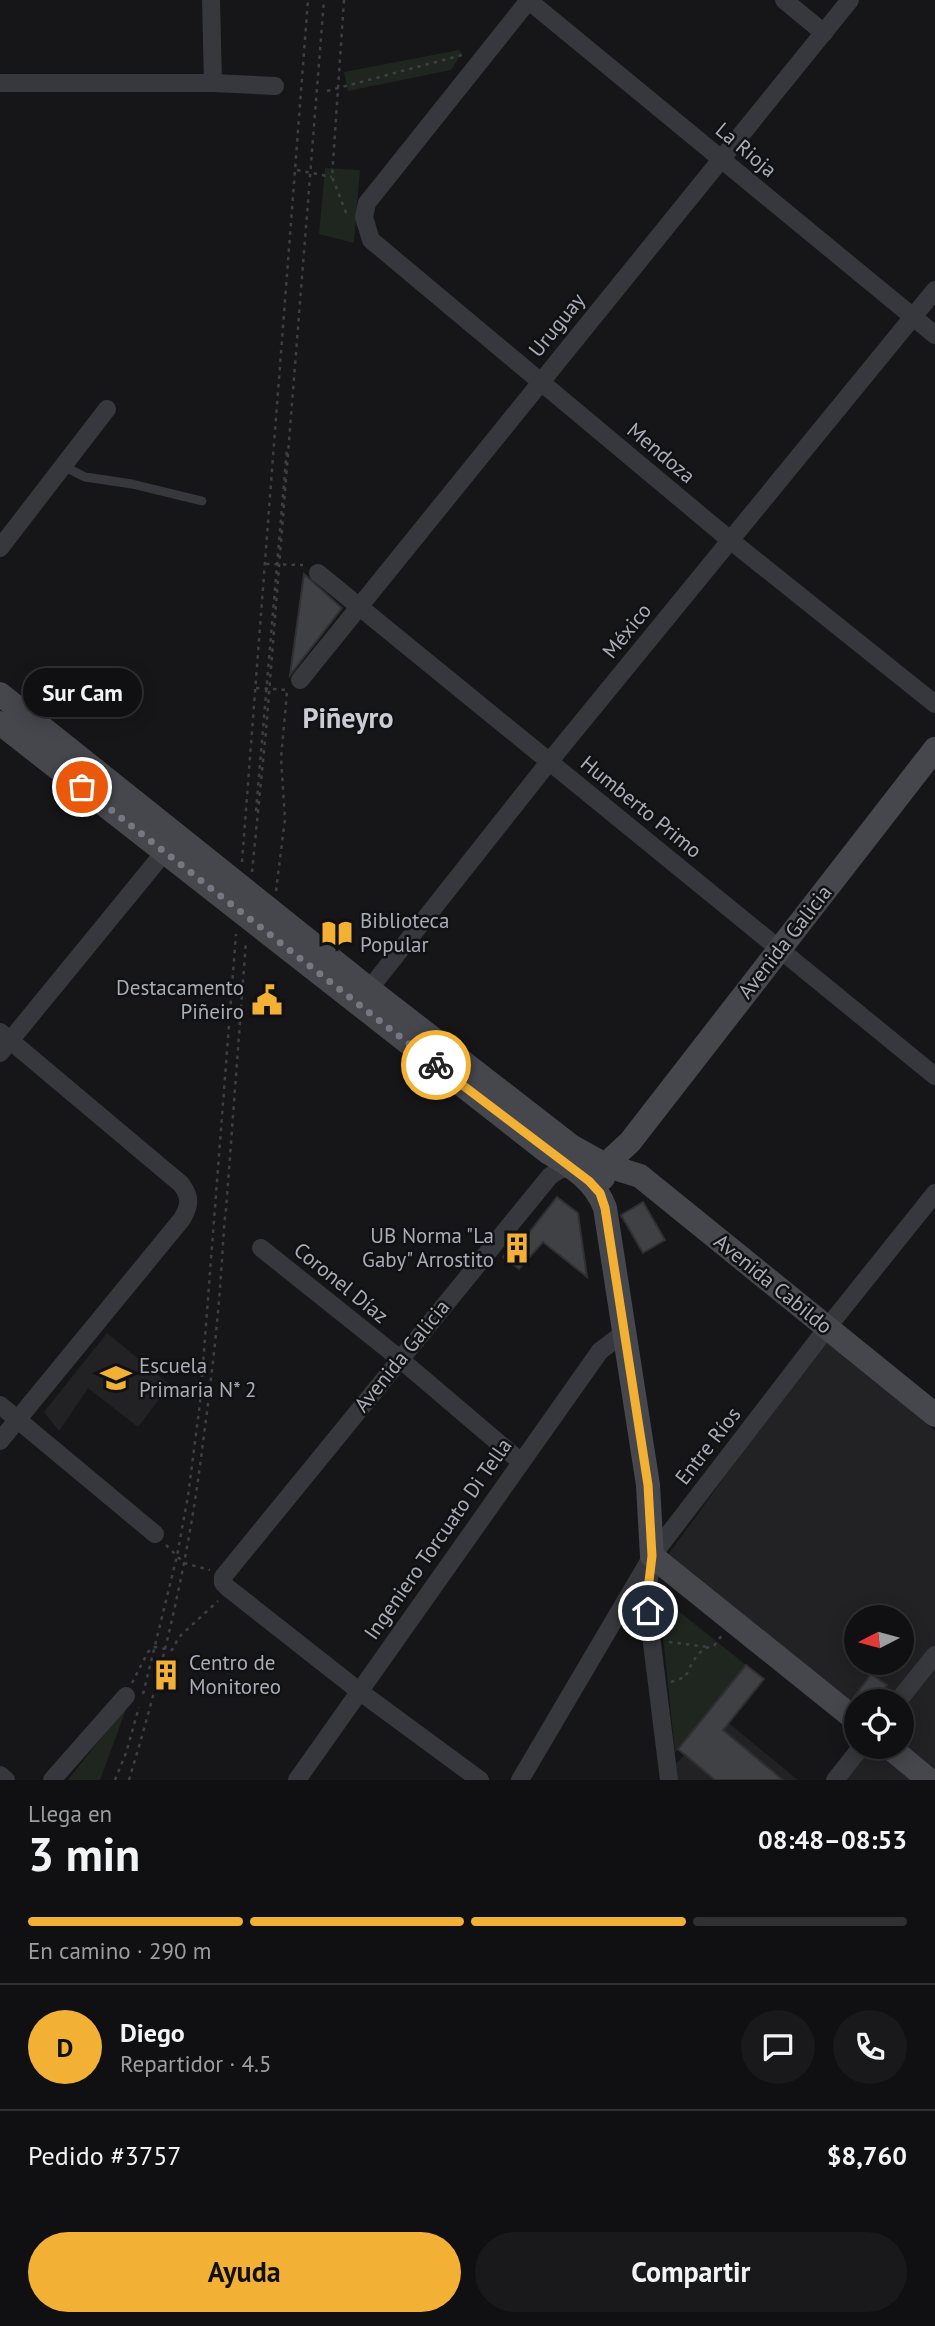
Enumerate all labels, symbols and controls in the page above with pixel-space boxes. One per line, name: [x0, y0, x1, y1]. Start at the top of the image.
street label: La Rioja: [710, 116, 783, 183]
street label: Uruguay: [523, 287, 591, 362]
street label: Mendoza: [622, 416, 701, 489]
street label: México: [596, 598, 657, 664]
callout: Sur Cam: [22, 668, 142, 717]
text: Sur Cam: [42, 678, 123, 707]
district label: Piñeyro: [303, 699, 393, 736]
street label: Humberto Primo: [575, 750, 707, 864]
pin: [52, 757, 112, 817]
icon: bag: [63, 768, 101, 806]
street label: Avenida Galicia: [732, 879, 837, 1004]
place label: Biblioteca Popular: [360, 907, 449, 958]
library icon: Biblioteca Popular: [320, 916, 354, 950]
place label: Destacamento Piñeiro: [116, 974, 244, 1025]
public building icon: Destacamento Piñeiro: [250, 983, 284, 1017]
courier: [401, 1030, 471, 1100]
icon: bike: [417, 1046, 455, 1084]
place label: UB Norma "La Gaby" Arrostito: [362, 1222, 494, 1273]
street label: Avenida Cabildo: [709, 1228, 838, 1339]
building icon: UB Norma "La Gaby" Arrostito: [500, 1231, 534, 1265]
street label: Coronel Díaz: [289, 1236, 394, 1329]
street label: Avenida Galicia: [348, 1294, 455, 1417]
place label: Escuela Primaria N* 2: [139, 1352, 256, 1403]
school or university icon: Escuela Primaria N* 2: [99, 1361, 133, 1395]
street label: Entre Ríos: [669, 1401, 746, 1490]
street label: Ingeniero Torcuato Di Tella: [358, 1433, 517, 1645]
pin: [618, 1581, 678, 1641]
icon: home: [629, 1592, 667, 1630]
north arrow: [844, 1605, 914, 1675]
map controls: [844, 1605, 914, 1759]
place label: Centro de Monitoreo: [189, 1649, 281, 1700]
building icon: Centro de Monitoreo: [149, 1658, 183, 1692]
button: locate: [844, 1689, 914, 1759]
text: Llega en: [28, 1799, 112, 1828]
text: 08:48–08:53: [758, 1823, 907, 1856]
text: 3 min: [28, 1824, 140, 1884]
text: En camino · 290 m: [28, 1936, 211, 1965]
button: chat: [741, 2010, 815, 2084]
button: phone: [833, 2010, 907, 2084]
text: Diego: [120, 2016, 185, 2049]
text: D: [57, 2031, 73, 2064]
text: Repartidor · 4.5: [120, 2049, 272, 2078]
text: Pedido #3757: [28, 2139, 181, 2172]
text: $8,760: [827, 2139, 907, 2172]
button: Ayuda: [28, 2232, 461, 2312]
button: Compartir: [475, 2232, 907, 2312]

